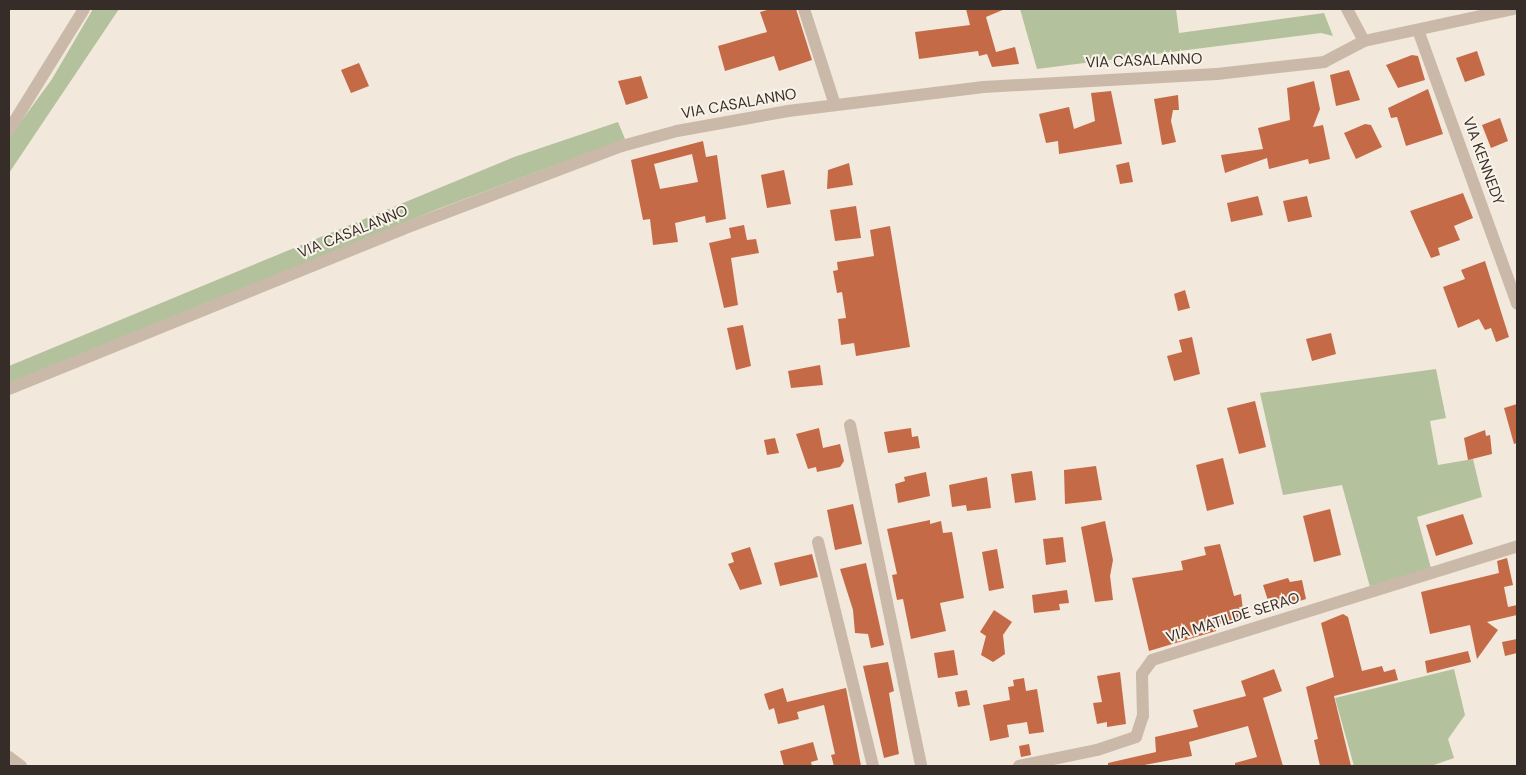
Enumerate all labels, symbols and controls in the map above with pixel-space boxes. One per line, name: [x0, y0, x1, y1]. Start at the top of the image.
street label: VIA CASALANNO: [1085, 50, 1203, 72]
street label: VIA CASALANNO: [680, 85, 798, 123]
street label: VIA KENNEDY: [1459, 115, 1507, 207]
street label: VIA CASALANNO: [295, 202, 411, 262]
street label: VIA MATILDE SERAO: [1164, 589, 1302, 647]

